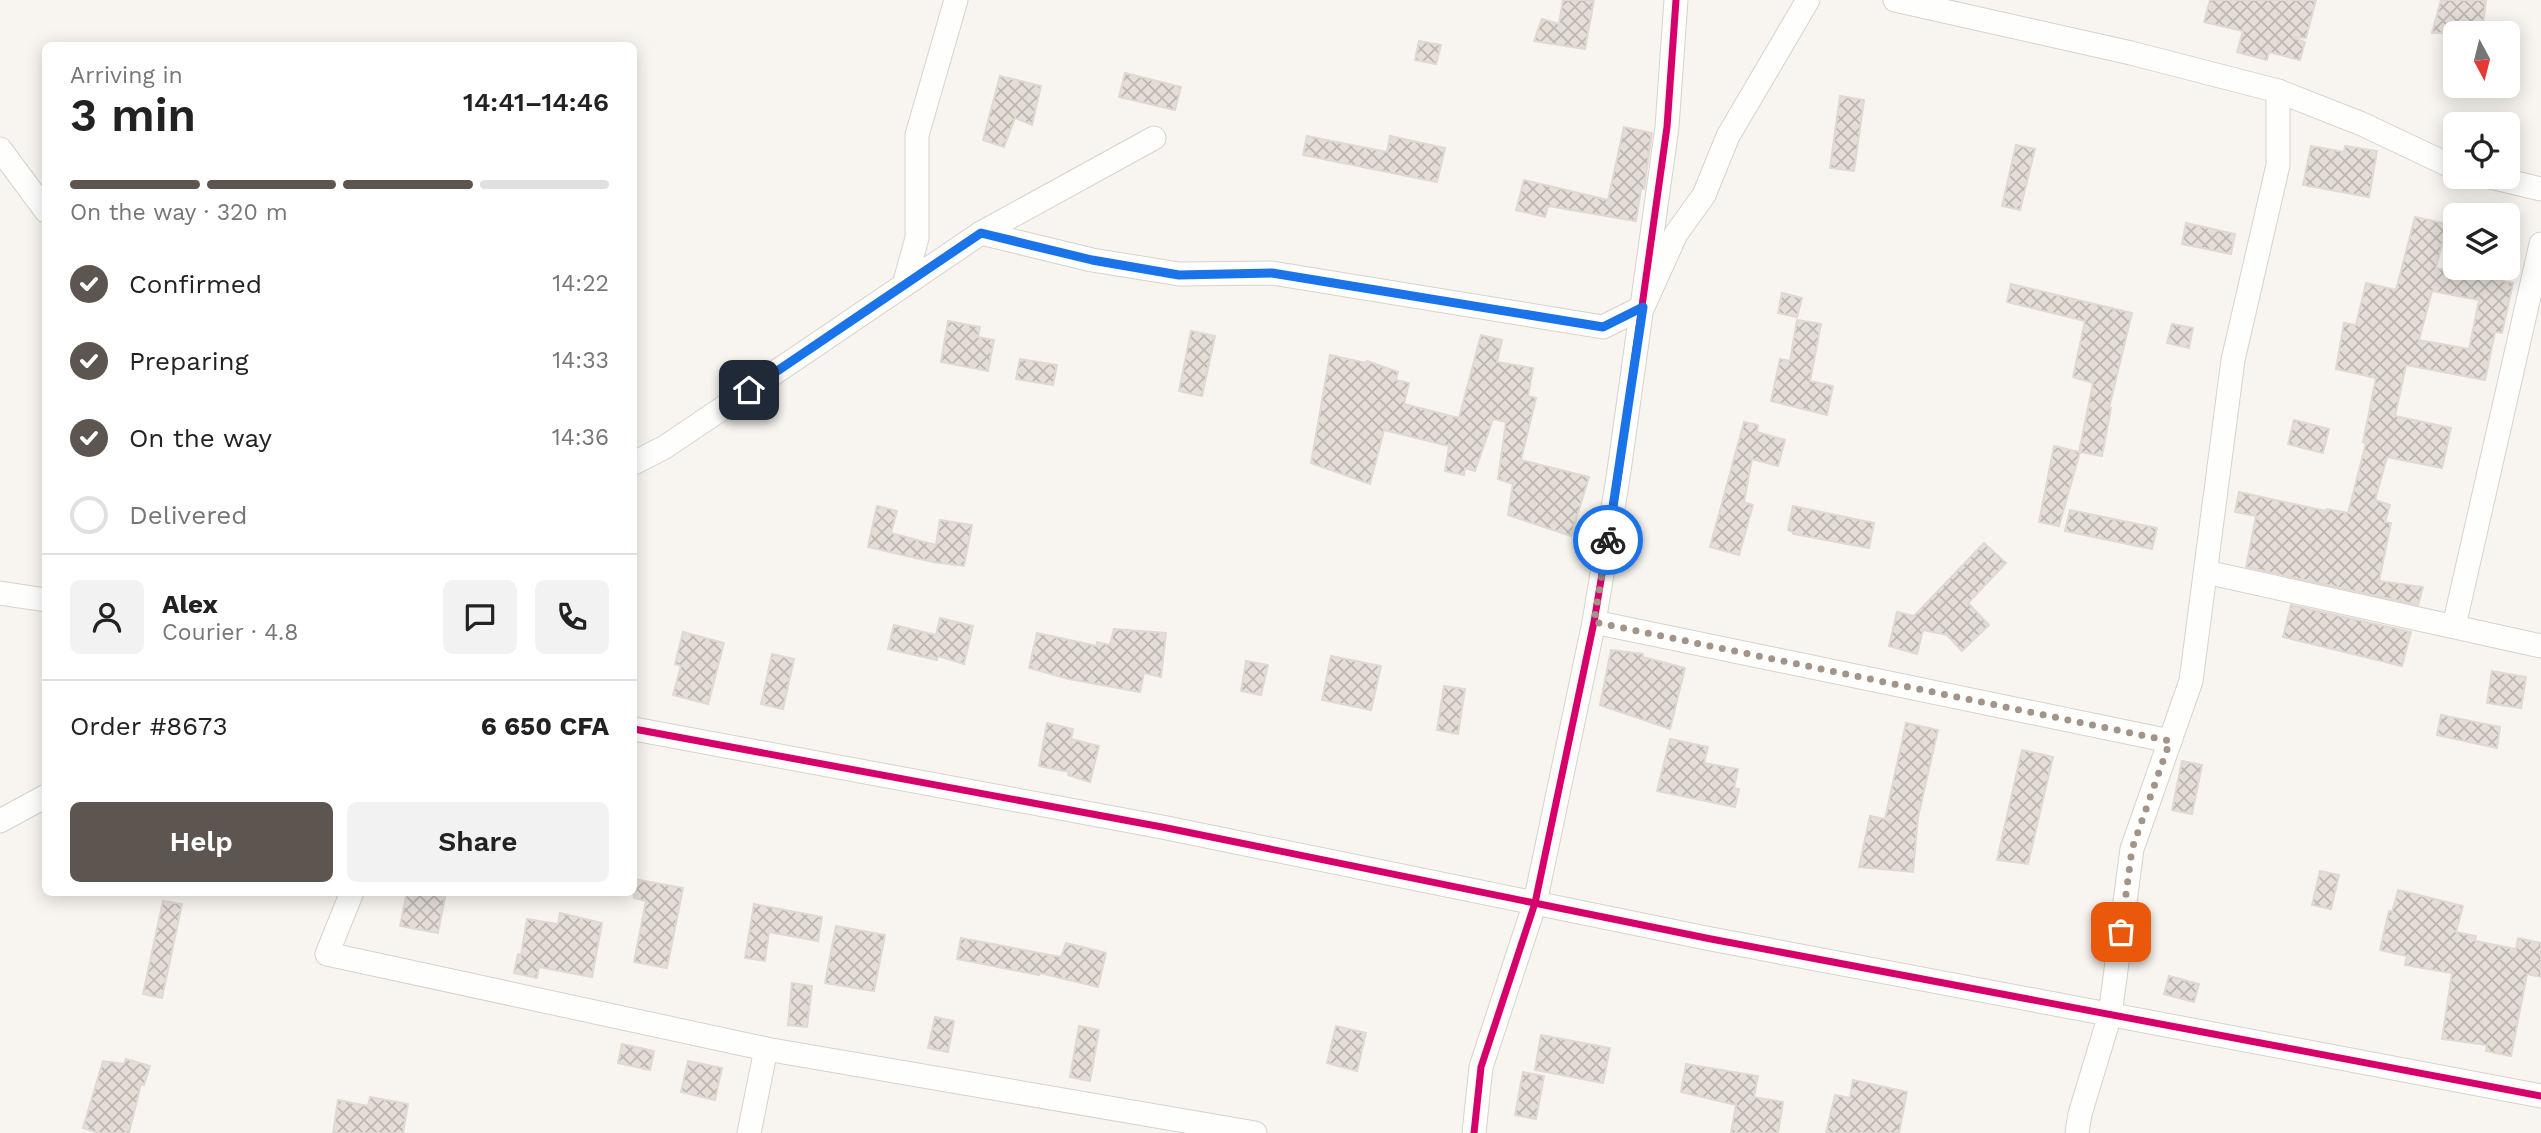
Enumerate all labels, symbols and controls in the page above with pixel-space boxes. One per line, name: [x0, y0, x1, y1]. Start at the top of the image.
north arrow: [2443, 21, 2520, 98]
map controls: [2443, 21, 2520, 280]
text: Arriving in: [70, 62, 183, 89]
text: 14:41–14:46: [463, 87, 609, 117]
text: 3 min: [70, 88, 196, 142]
button: locate: [2443, 112, 2520, 189]
text: On the way · 320 m: [70, 199, 288, 226]
button: layers: [2443, 203, 2520, 280]
icon: check: [70, 265, 108, 303]
text: Confirmed: [129, 269, 262, 299]
text: 14:22: [552, 270, 609, 297]
icon: check: [70, 342, 108, 380]
text: Preparing: [129, 346, 249, 376]
text: 14:33: [552, 347, 609, 374]
pin: [719, 360, 779, 420]
icon: home: [730, 371, 768, 409]
icon: check: [70, 419, 108, 457]
text: On the way: [129, 423, 272, 453]
text: 14:36: [552, 424, 609, 451]
text: Delivered: [129, 500, 248, 530]
courier: [1573, 505, 1643, 575]
icon: bike: [1589, 521, 1627, 559]
button: person: [70, 580, 144, 654]
button: chat: [443, 580, 517, 654]
button: phone: [535, 580, 609, 654]
text: Alex: [162, 589, 218, 619]
text: Courier · 4.8: [162, 619, 298, 646]
text: Order #8673: [70, 711, 228, 741]
text: 6 650 CFA: [481, 711, 609, 741]
button: Help: [70, 802, 333, 882]
button: Share: [347, 802, 609, 882]
pin: [2091, 902, 2151, 962]
icon: bag: [2102, 913, 2140, 951]

